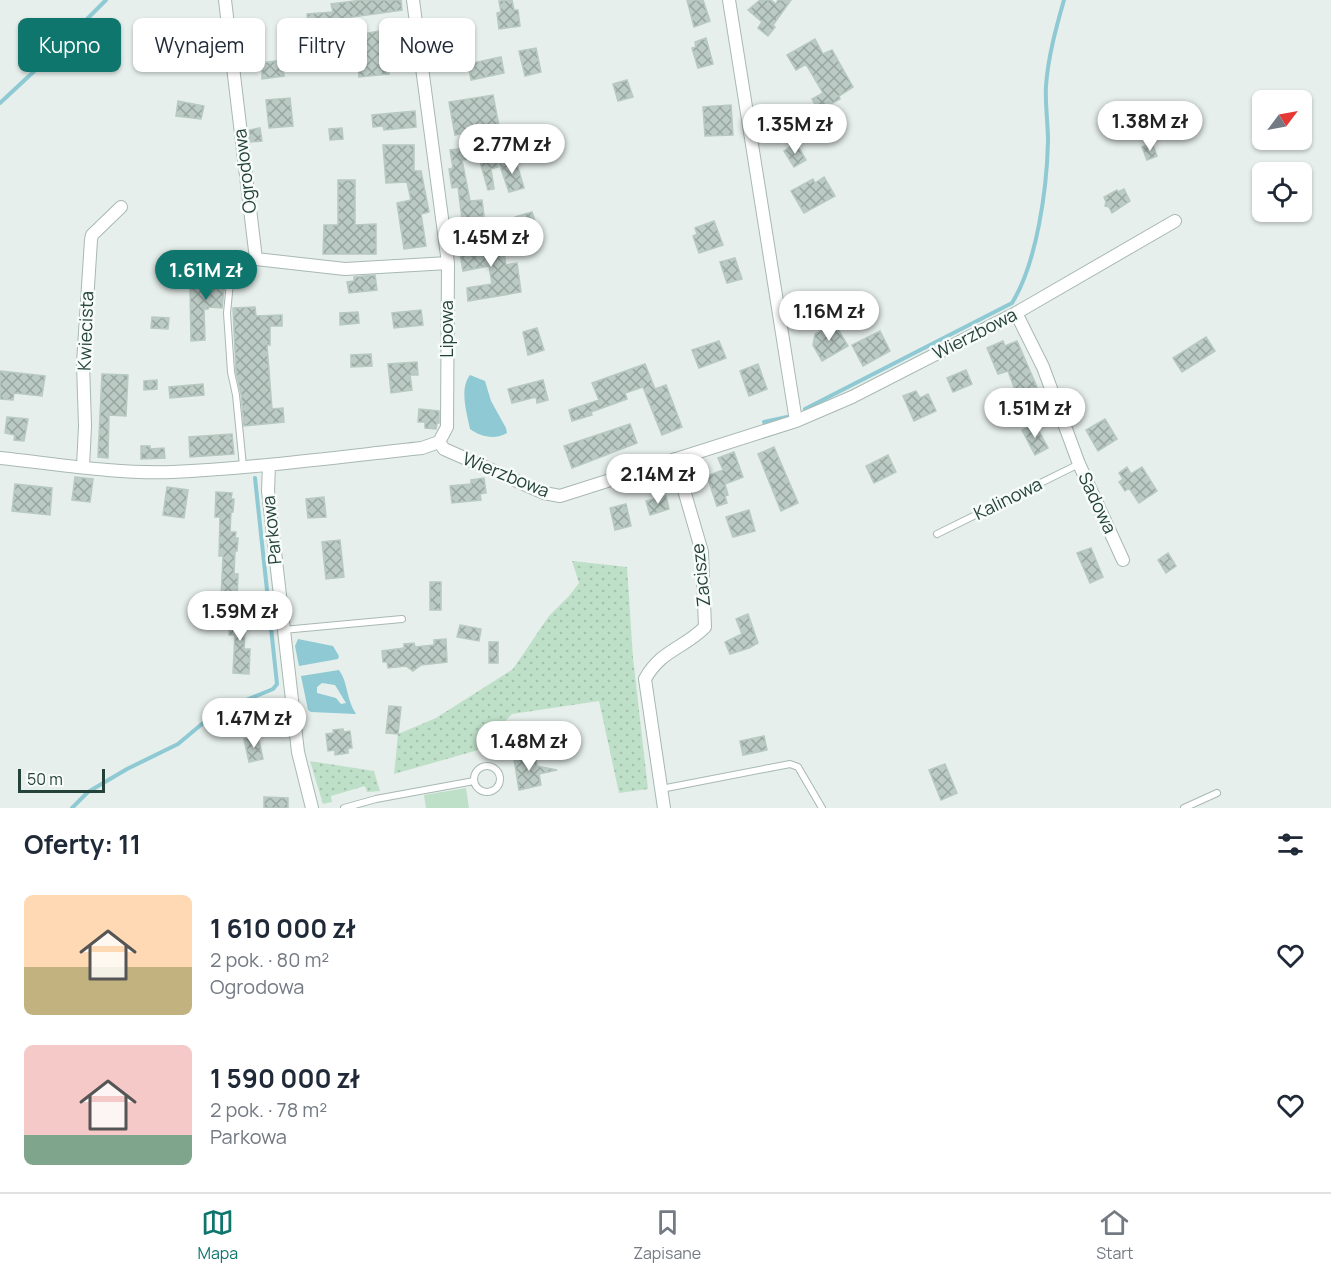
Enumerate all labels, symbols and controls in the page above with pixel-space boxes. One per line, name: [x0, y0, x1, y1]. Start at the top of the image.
chip: Kupno: [18, 18, 121, 72]
chip: Wynajem: [133, 18, 265, 72]
chip: Filtry: [277, 18, 367, 72]
chip: Nowe: [379, 18, 475, 72]
north arrow: [1252, 90, 1312, 150]
map controls: [1252, 90, 1312, 222]
pin: 1.38M zł: [1088, 101, 1212, 152]
pin: 1.35M zł: [733, 104, 857, 155]
text: 1.38M zł: [1112, 107, 1188, 134]
text: 1.35M zł: [757, 110, 833, 137]
pin: 2.77M zł: [450, 124, 574, 175]
street label: Ogrodowa: [227, 128, 261, 215]
text: 2.77M zł: [473, 130, 551, 157]
button: locate: [1252, 162, 1312, 222]
pin: 1.45M zł: [429, 217, 553, 268]
text: 1.45M zł: [453, 223, 529, 250]
pin: 1.61M zł: [144, 250, 268, 301]
text: 1.61M zł: [169, 256, 243, 283]
street label: Kwiecista: [72, 291, 98, 371]
pin: 1.16M zł: [767, 291, 891, 342]
text: 1.16M zł: [793, 297, 865, 324]
street label: Lipowa: [434, 300, 458, 358]
street label: Wierzbowa: [928, 302, 1021, 365]
pin: 1.51M zł: [973, 388, 1097, 439]
text: 1.51M zł: [998, 394, 1072, 421]
street label: Wierzbowa: [459, 446, 553, 502]
pin: 2.14M zł: [596, 454, 720, 505]
text: 2.14M zł: [620, 460, 696, 487]
street label: Sadowa: [1073, 468, 1123, 537]
street label: Kalinowa: [969, 471, 1046, 525]
street label: Parkowa: [255, 494, 287, 566]
street label: Zacisze: [685, 542, 715, 608]
pin: 1.59M zł: [178, 591, 302, 642]
text: 1.59M zł: [201, 597, 279, 624]
pin: 1.47M zł: [192, 698, 316, 749]
text: 1.47M zł: [216, 704, 292, 731]
pin: 1.48M zł: [467, 721, 591, 772]
text: 1.48M zł: [490, 727, 568, 754]
scale bar: [18, 766, 105, 794]
text: 50 m: [27, 768, 63, 790]
text: Oferty: 11: [24, 826, 141, 862]
icon: filters: [1274, 828, 1307, 861]
text: 1 610 000 zł: [210, 910, 356, 946]
icon: home: [72, 919, 144, 991]
icon: heart: [1274, 939, 1307, 972]
text: 2 pok. · 80 m²: [210, 946, 329, 973]
text: Ogrodowa: [210, 973, 304, 1000]
text: 1 590 000 zł: [210, 1060, 360, 1096]
icon: home: [72, 1069, 144, 1141]
icon: heart: [1274, 1089, 1307, 1122]
text: 2 pok. · 78 m²: [210, 1096, 327, 1123]
text: Parkowa: [210, 1123, 287, 1150]
tab: Mapa: [197, 1206, 238, 1264]
tab: Zapisane: [633, 1206, 701, 1264]
tab: Start: [1096, 1206, 1133, 1264]

